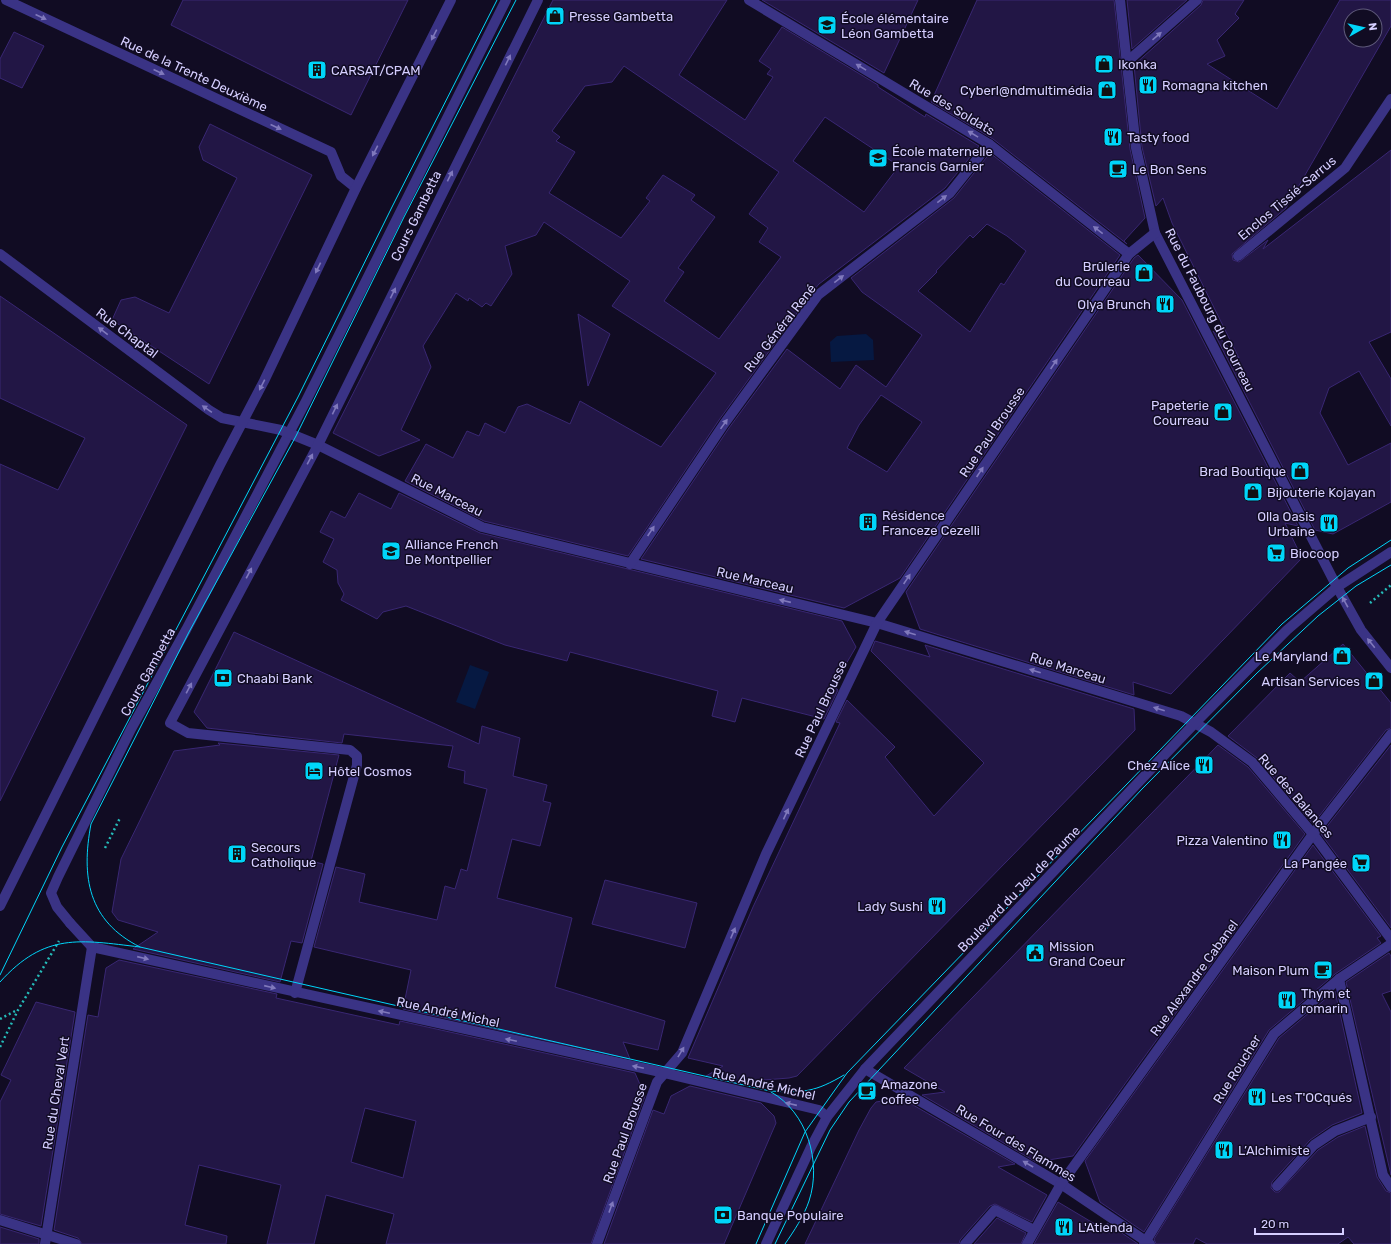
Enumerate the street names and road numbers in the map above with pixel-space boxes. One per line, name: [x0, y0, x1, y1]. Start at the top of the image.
street label: Rue de la Trente Deuxième: [118, 33, 270, 115]
street label: Rue des Soldats: [907, 76, 998, 139]
street label: Enclos Tissié-Sarrus: [1235, 152, 1339, 243]
street label: Cours Gambetta: [388, 168, 444, 264]
street label: Rue du Faubourg du Courreau: [1161, 226, 1258, 395]
street label: Rue Général René: [741, 281, 819, 375]
street label: Rue Chaptal: [93, 305, 161, 361]
street label: Rue Paul Brousse: [956, 384, 1028, 480]
street label: Rue Marceau: [409, 470, 485, 520]
street label: Rue Marceau: [715, 564, 795, 596]
street label: Cours Gambetta: [118, 625, 178, 719]
street label: Rue Marceau: [1028, 649, 1108, 687]
street label: Rue Paul Brousse: [792, 658, 850, 760]
street label: Rue des Balances: [1255, 751, 1337, 841]
street label: Boulevard du Jeu de Paume: [955, 823, 1083, 955]
street label: Rue Alexandre Cabanel: [1147, 917, 1241, 1039]
street label: Rue André Michel: [395, 994, 501, 1030]
street label: Rue Roucher: [1210, 1032, 1264, 1106]
street label: Rue du Cheval Vert: [40, 1035, 72, 1151]
street label: Rue André Michel: [711, 1065, 817, 1103]
street label: Rue Paul Brousse: [600, 1081, 650, 1185]
street label: Rue Four des Flammes: [953, 1101, 1079, 1185]

